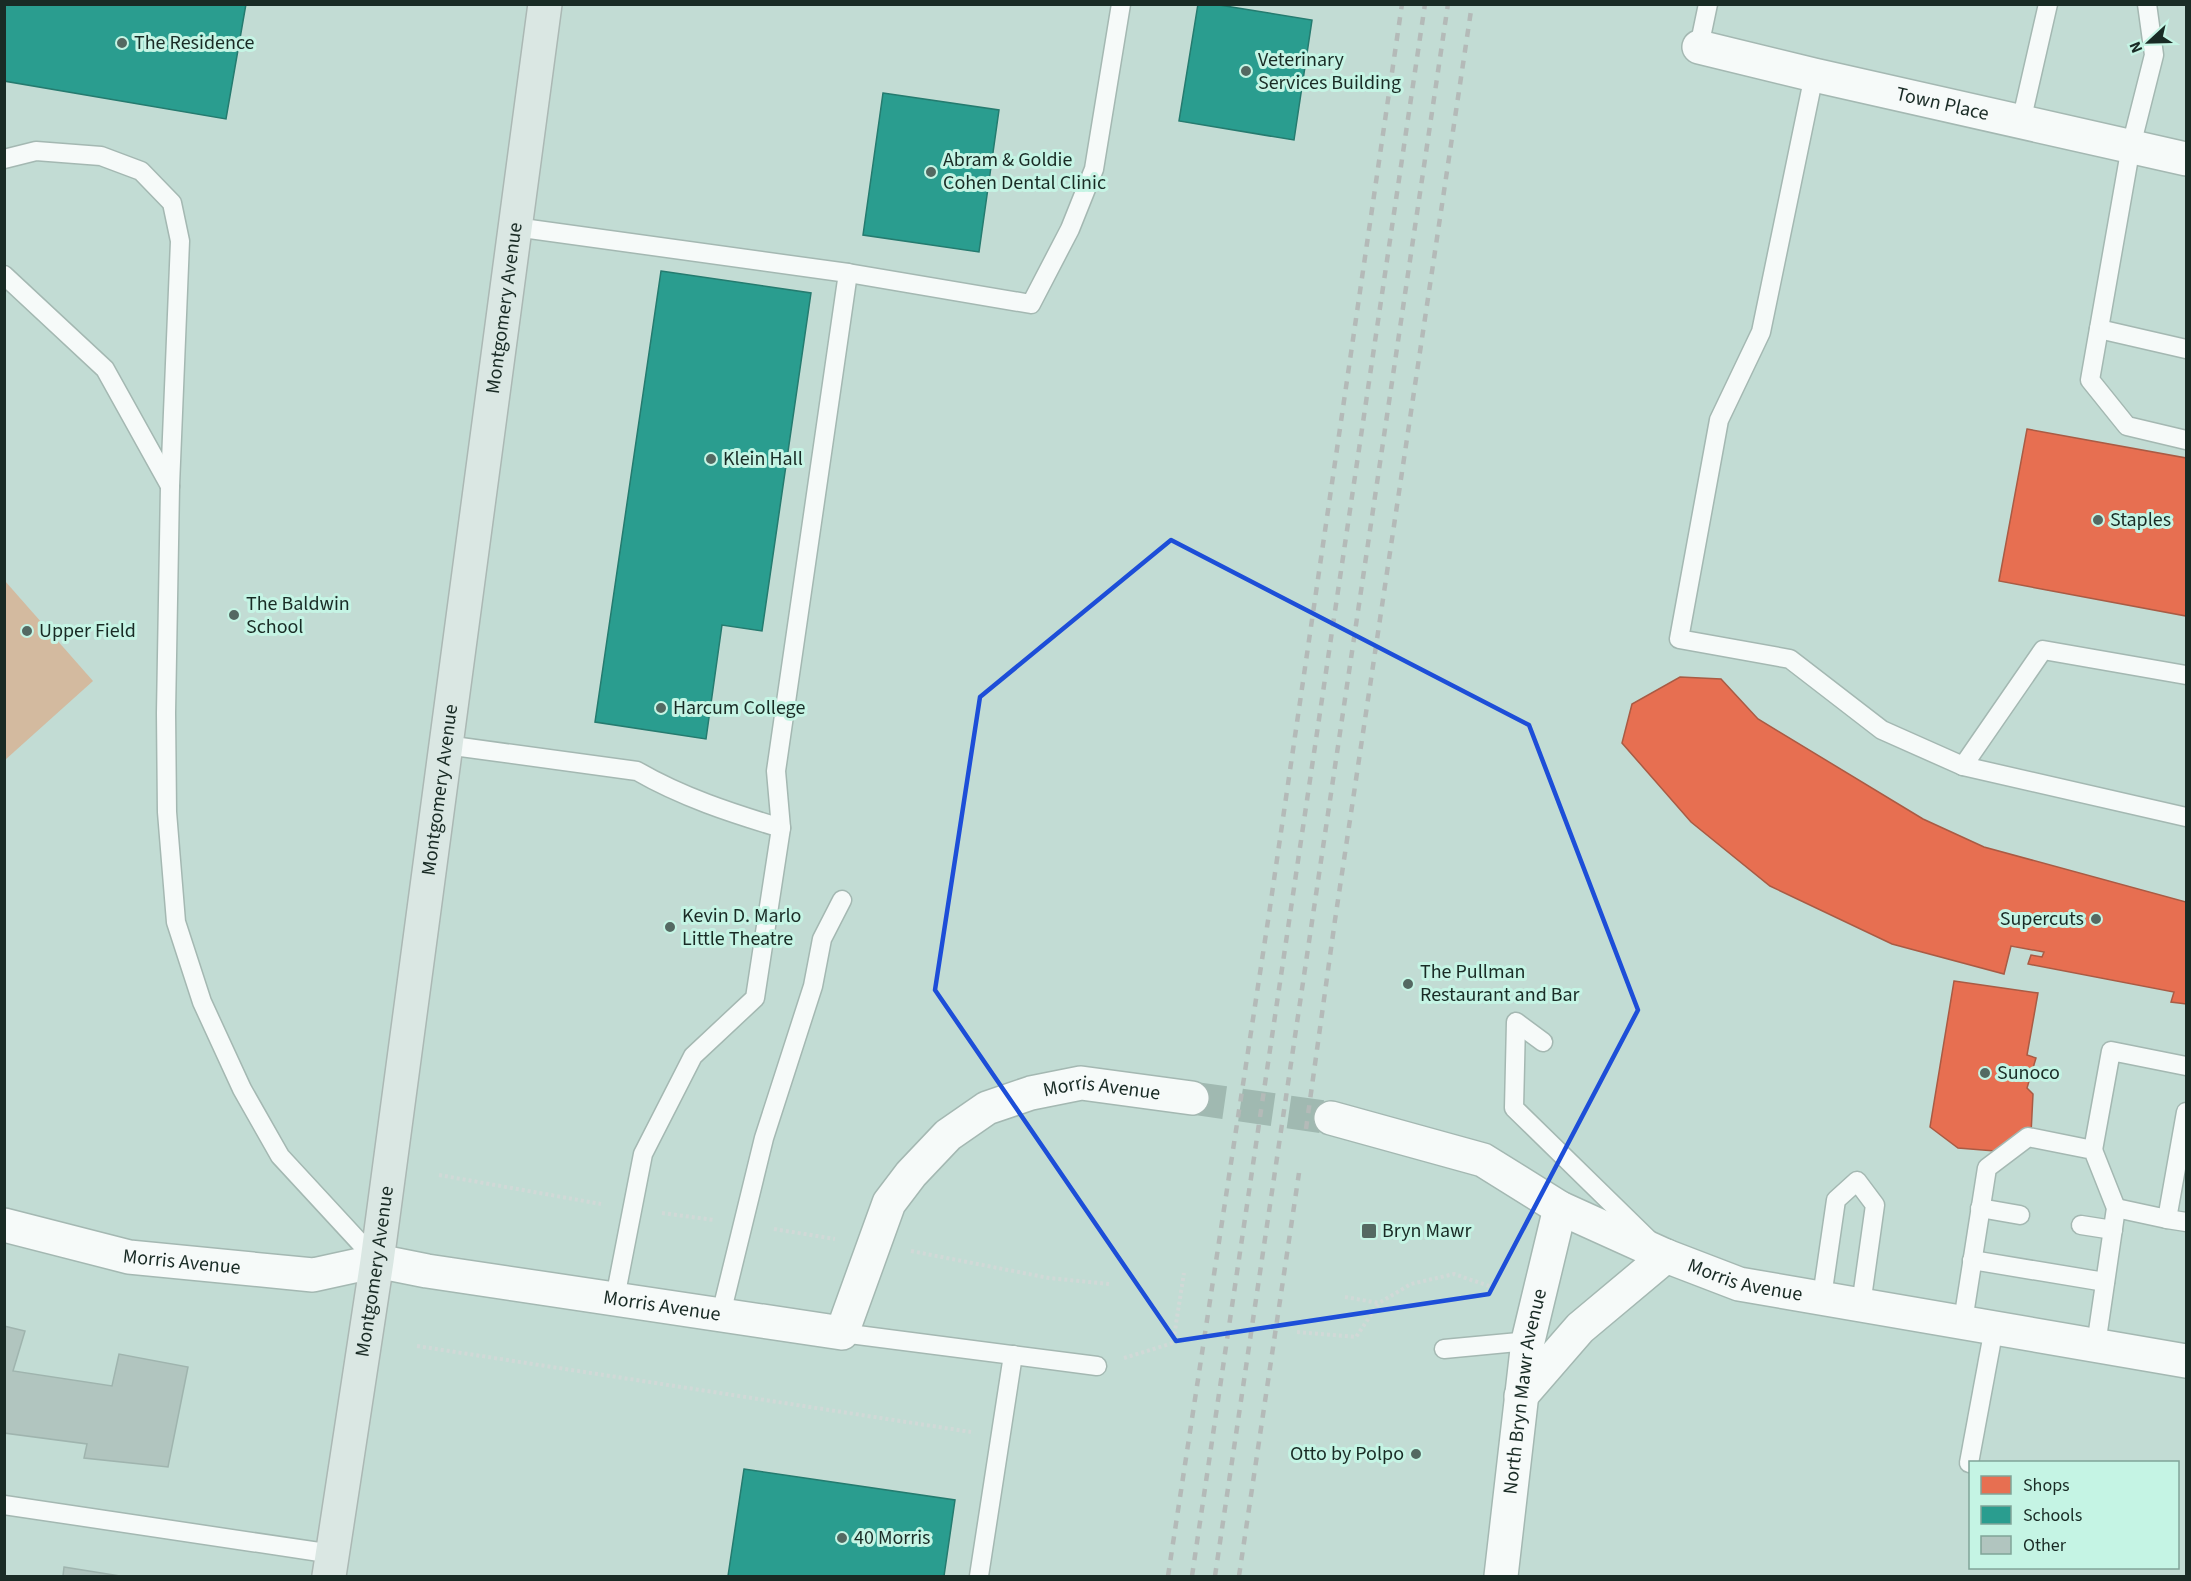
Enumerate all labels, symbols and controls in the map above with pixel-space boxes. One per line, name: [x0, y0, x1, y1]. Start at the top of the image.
north arrow: [2119, 12, 2179, 72]
place label: The Residence: [134, 29, 255, 57]
marker: The Residence: [115, 36, 129, 50]
text: N: [2124, 38, 2148, 56]
place label: Veterinary Services Building: [1258, 46, 1401, 97]
marker: Veterinary Services Building: [1239, 64, 1253, 78]
street label: Town Place: [1893, 80, 1992, 128]
place label: Abram & Goldie Cohen Dental Clinic: [943, 146, 1106, 197]
marker: Abram & Goldie Cohen Dental Clinic: [924, 165, 938, 179]
street label: Montgomery Avenue: [479, 221, 530, 395]
place label: Klein Hall: [723, 445, 803, 473]
marker: Klein Hall: [704, 452, 718, 466]
place label: Staples: [2110, 506, 2171, 534]
marker: Staples: [2091, 513, 2105, 527]
place label: The Baldwin School: [246, 590, 350, 641]
marker: The Baldwin School: [227, 608, 241, 622]
place label: Upper Field: [39, 617, 136, 645]
marker: Upper Field: [20, 624, 34, 638]
place label: Harcum College: [673, 694, 805, 722]
marker: Harcum College: [654, 701, 668, 715]
street label: Montgomery Avenue: [415, 702, 465, 877]
place label: Kevin D. Marlo Little Theatre: [682, 902, 801, 953]
place label: Supercuts: [2000, 905, 2084, 933]
marker: Supercuts: [2089, 912, 2103, 926]
marker: Kevin D. Marlo Little Theatre: [663, 920, 677, 934]
place label: The Pullman Restaurant and Bar: [1420, 958, 1580, 1009]
marker: The Pullman Restaurant and Bar: [1401, 977, 1415, 991]
place label: Sunoco: [1997, 1059, 2060, 1087]
marker: Sunoco: [1978, 1066, 1992, 1080]
street label: Morris Avenue: [1041, 1069, 1162, 1108]
street label: Montgomery Avenue: [349, 1184, 401, 1359]
place label: Bryn Mawr: [1382, 1217, 1471, 1245]
marker: Bryn Mawr: [1360, 1222, 1378, 1240]
street label: Morris Avenue: [121, 1242, 242, 1282]
street label: Morris Avenue: [1683, 1252, 1805, 1309]
street label: Morris Avenue: [601, 1284, 723, 1329]
street label: North Bryn Mawr Avenue: [1496, 1286, 1554, 1496]
place label: Otto by Polpo: [1290, 1440, 1404, 1468]
marker: Otto by Polpo: [1409, 1447, 1423, 1461]
legend: [1969, 1461, 2179, 1569]
text: Shops: [2023, 1473, 2070, 1498]
text: Schools: [2023, 1503, 2082, 1528]
place label: 40 Morris: [854, 1524, 930, 1552]
marker: 40 Morris: [835, 1531, 849, 1545]
text: Other: [2023, 1533, 2067, 1558]

